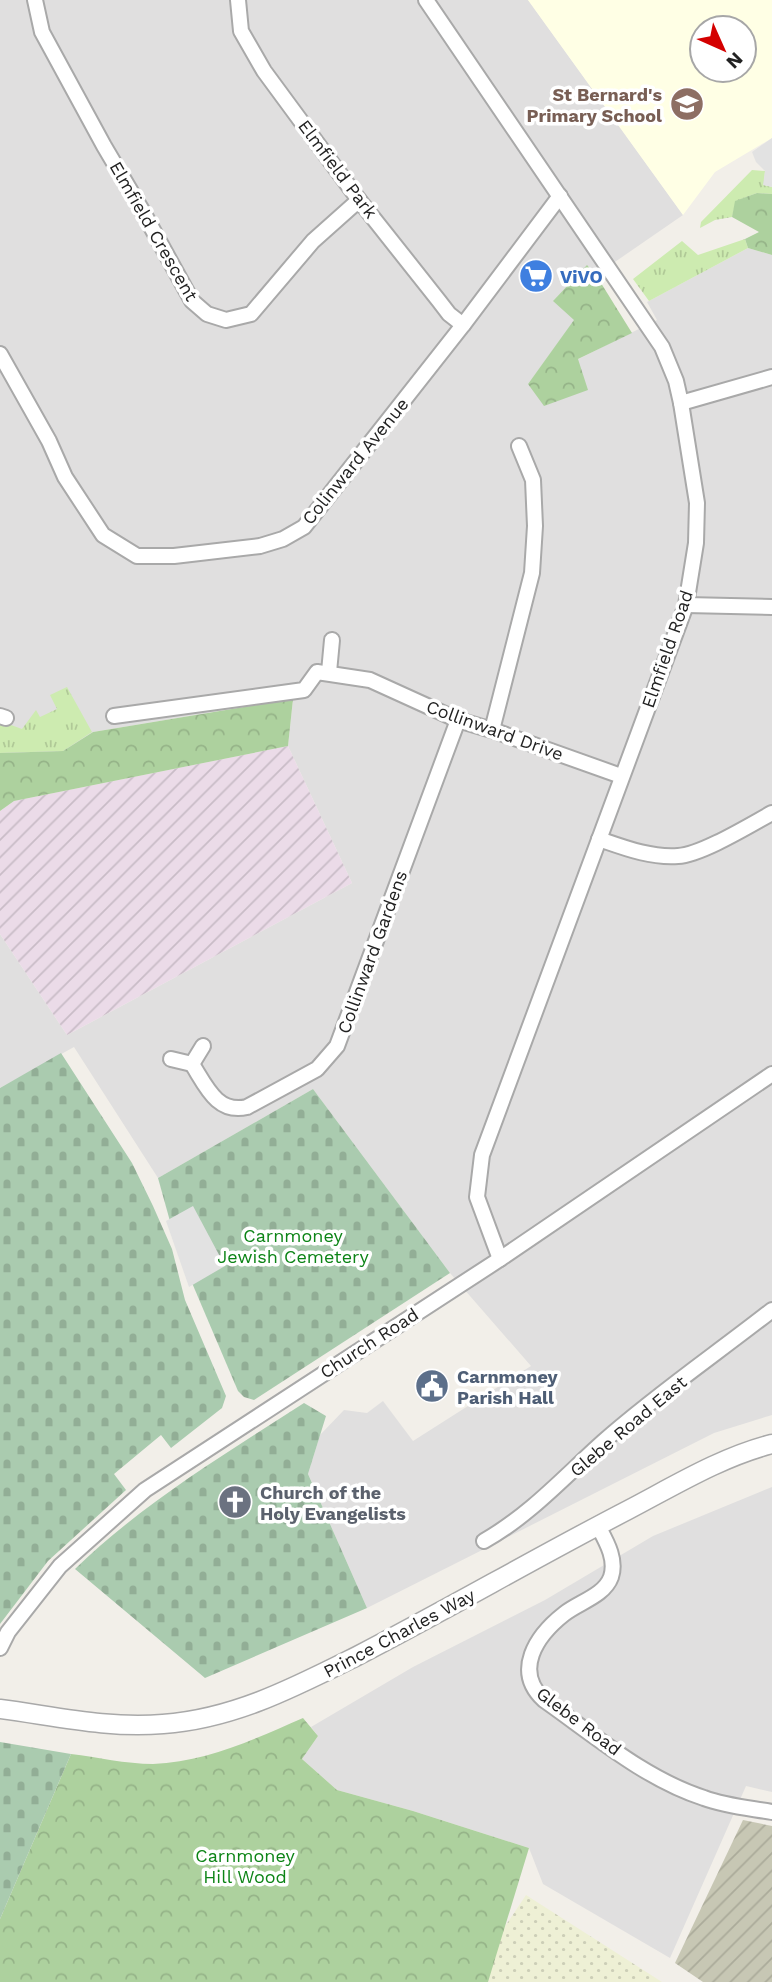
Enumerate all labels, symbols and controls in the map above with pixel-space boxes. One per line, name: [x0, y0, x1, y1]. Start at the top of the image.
north arrow: [688, 14, 758, 84]
text: N: [722, 48, 748, 74]
place label: St Bernard's Primary School: [527, 84, 662, 126]
school or university icon: St Bernard's Primary School: [668, 85, 706, 123]
street label: Elmfield Park: [294, 116, 382, 222]
street label: Elmfield Crescent: [106, 158, 203, 305]
supermarket icon: ViVO: [517, 257, 555, 295]
place label: ViVO: [560, 266, 603, 287]
street label: Colinward Avenue: [297, 393, 413, 529]
street label: Elmfield Road: [637, 587, 697, 711]
street label: Collinward Drive: [424, 695, 566, 765]
street label: Collinward Gardens: [333, 868, 411, 1036]
park label: Carnmoney Jewish Cemetery: [217, 1225, 369, 1267]
street label: Church Road: [316, 1303, 422, 1383]
place label: Carnmoney Parish Hall: [457, 1366, 559, 1408]
public building icon: Carnmoney Parish Hall: [413, 1367, 451, 1405]
street label: Glebe Road East: [566, 1371, 691, 1481]
place label: Church of the Holy Evangelists: [260, 1482, 406, 1524]
church icon: Church of the Holy Evangelists: [216, 1483, 254, 1521]
street label: Prince Charles Way: [320, 1584, 479, 1682]
street label: Glebe Road: [532, 1682, 626, 1760]
park label: Carnmoney Hill Wood: [195, 1845, 295, 1887]

